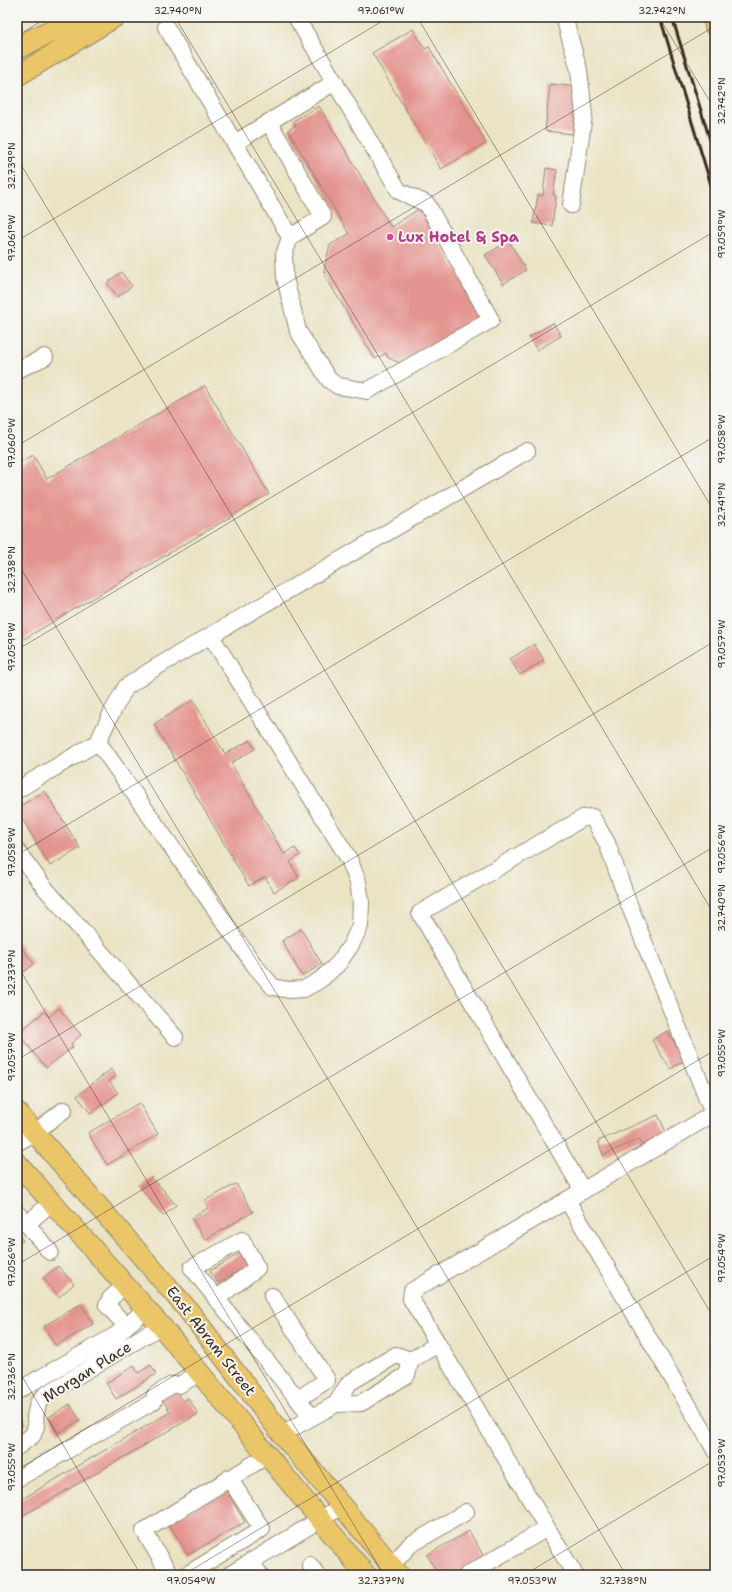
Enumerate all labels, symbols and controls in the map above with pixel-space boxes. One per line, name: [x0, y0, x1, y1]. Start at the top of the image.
text: 32.740°N: [154, 4, 202, 17]
text: 97.061°W: [358, 4, 405, 17]
text: 32.742°N: [638, 4, 686, 17]
text: 32.742°N: [715, 77, 728, 125]
text: 32.739°N: [5, 142, 18, 190]
text: 97.059°W: [715, 209, 728, 259]
text: 97.061°W: [5, 214, 18, 261]
place label: Lux Hotel & Spa: [398, 227, 520, 247]
marker: Lux Hotel & Spa: [385, 232, 395, 242]
text: 97.058°W: [715, 414, 728, 464]
text: 97.060°W: [5, 418, 18, 468]
text: 32.741°N: [715, 483, 728, 527]
text: 32.738°N: [5, 546, 18, 594]
text: 97.057°W: [715, 619, 728, 669]
text: 97.059°W: [5, 622, 18, 672]
text: 97.056°W: [715, 824, 728, 874]
text: 97.058°W: [5, 827, 18, 877]
text: 32.740°N: [715, 884, 728, 932]
text: 32.737°N: [5, 950, 18, 996]
text: 97.055°W: [715, 1028, 728, 1077]
text: 97.057°W: [5, 1032, 18, 1082]
text: 97.054°W: [715, 1233, 728, 1283]
text: 97.056°W: [5, 1237, 18, 1287]
street label: East Abram Street: [162, 1282, 260, 1400]
street label: Morgan Place: [39, 1337, 135, 1407]
text: 32.736°N: [5, 1353, 18, 1401]
text: 97.053°W: [715, 1438, 728, 1488]
text: 97.055°W: [5, 1442, 18, 1491]
text: 97.054°W: [166, 1574, 216, 1587]
text: 32.737°N: [358, 1574, 404, 1587]
text: 97.053°W: [507, 1574, 557, 1587]
text: 32.738°N: [599, 1574, 647, 1587]

